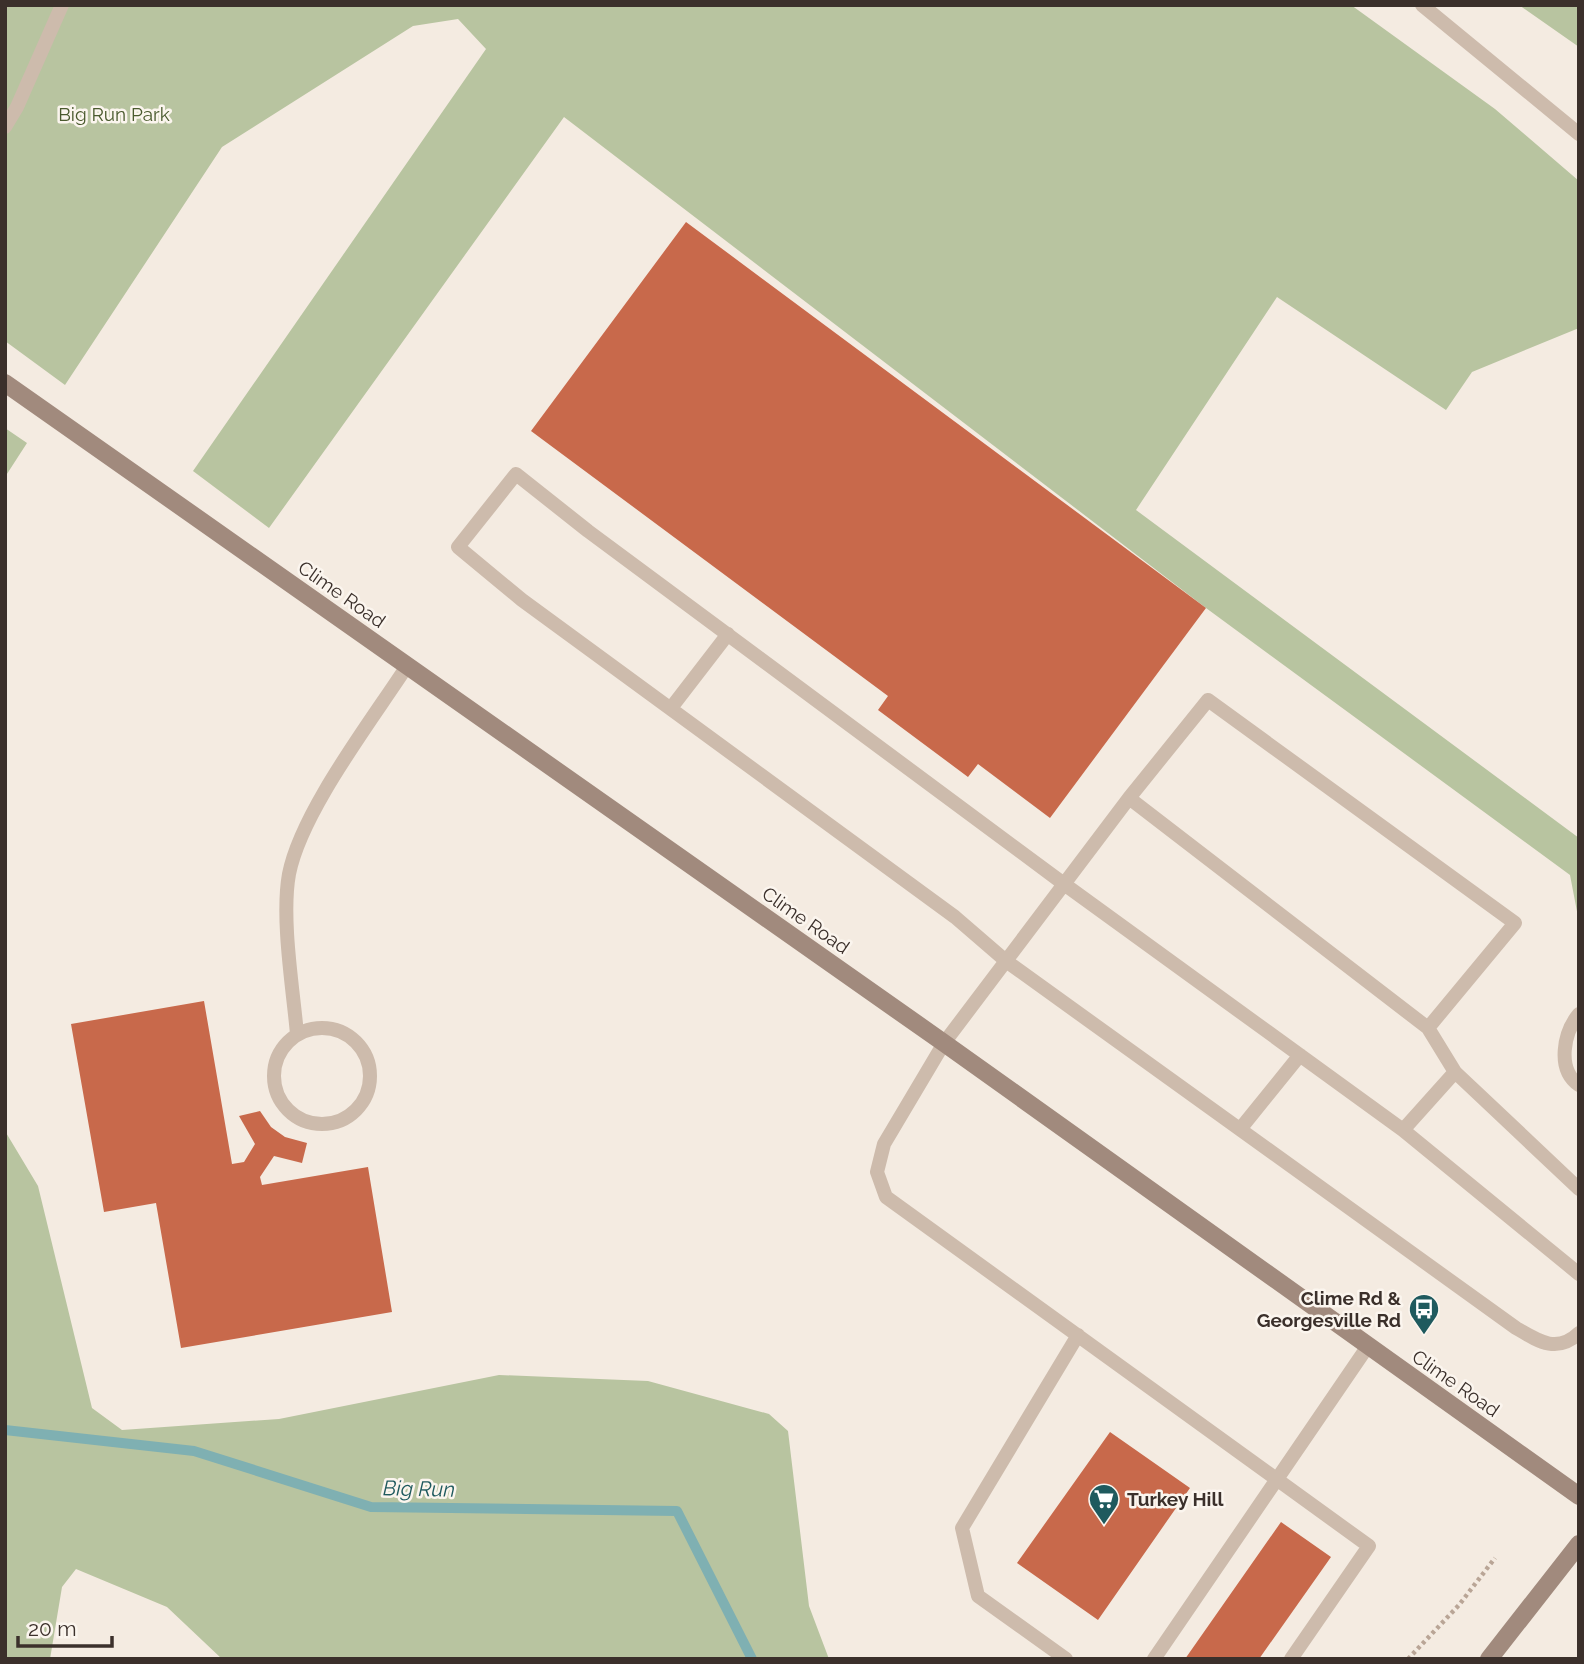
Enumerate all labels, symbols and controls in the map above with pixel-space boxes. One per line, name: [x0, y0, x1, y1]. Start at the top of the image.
park label: Big Run Park: [58, 103, 170, 125]
street label: Clime Road: [294, 556, 390, 632]
street label: Clime Road: [758, 882, 854, 958]
place label: Clime Rd & Georgesville Rd: [1257, 1287, 1401, 1331]
bus stop icon: Clime Rd & Georgesville Rd: [1407, 1292, 1441, 1336]
street label: Clime Road: [1408, 1345, 1504, 1421]
water label: Big Run: [383, 1475, 455, 1502]
supermarket icon: Turkey Hill: [1087, 1482, 1121, 1526]
place label: Turkey Hill: [1127, 1488, 1224, 1510]
scale bar: [18, 1604, 112, 1648]
text: 20 m: [28, 1616, 76, 1641]

